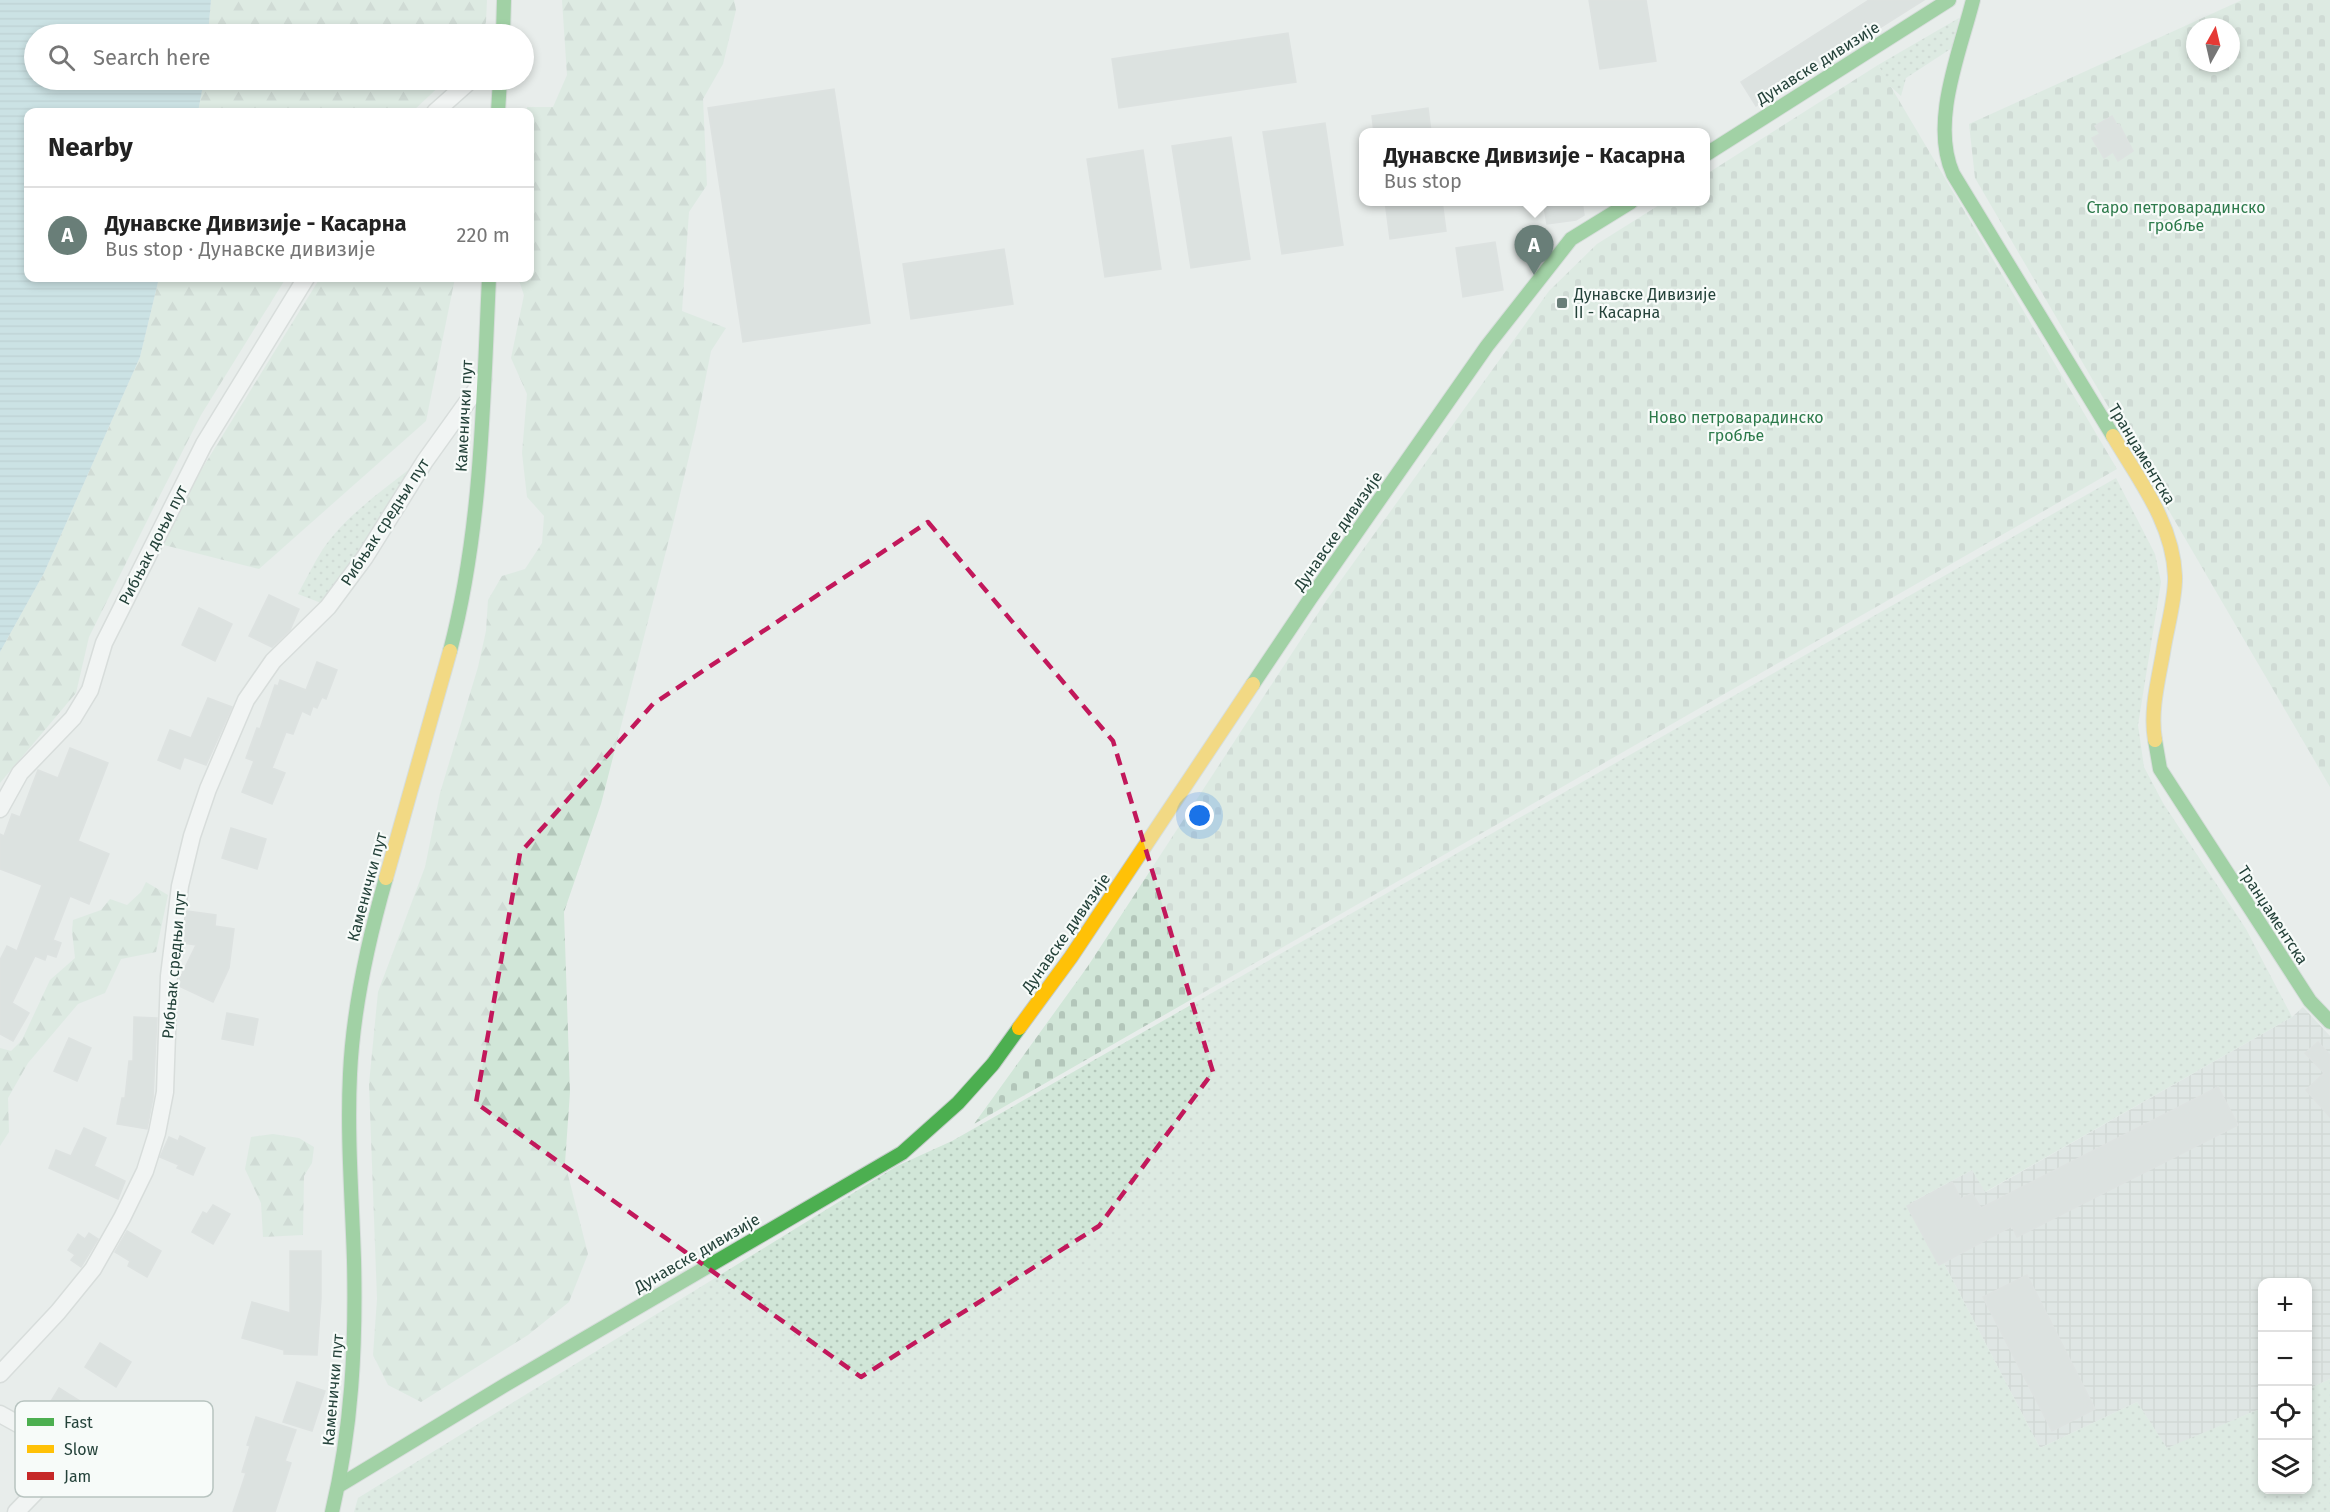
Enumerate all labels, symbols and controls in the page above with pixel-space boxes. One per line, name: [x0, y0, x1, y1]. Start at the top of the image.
street label: Дунавске дивизије: [1752, 17, 1883, 109]
north arrow: [2186, 18, 2240, 72]
search box: [24, 24, 534, 90]
icon: search: [45, 41, 78, 74]
text: Search here: [93, 44, 211, 71]
popup: [1359, 128, 1710, 206]
text: Nearby: [48, 132, 133, 163]
text: Дунавске Дивизије - Касарна: [1384, 142, 1685, 169]
text: Bus stop: [1384, 169, 1462, 193]
park label: Старо петроварадинско гробље: [2086, 198, 2266, 235]
text: Дунавске Дивизије - Касарна: [105, 210, 407, 237]
text: A: [62, 223, 73, 247]
text: 220 m: [457, 223, 510, 247]
pin: A: [1514, 226, 1553, 275]
text: Bus stop · Дунавске дивизије: [105, 237, 375, 261]
place label: Дунавске Дивизије II - Касарна: [1573, 285, 1716, 322]
marker: Дунавске Дивизије II - Касарна: [1555, 296, 1569, 310]
street label: Каменички пут: [452, 359, 476, 472]
street label: Транџаментска: [2104, 400, 2180, 508]
park label: Ново петроварадинско гробље: [1648, 408, 1824, 445]
street label: Рибњак средњи пут: [337, 454, 434, 589]
street label: Дунавске дивизије: [1289, 468, 1386, 595]
street label: Рибњак доњи пут: [115, 481, 192, 608]
your location: [1185, 801, 1214, 830]
street label: Каменички пут: [343, 830, 391, 944]
street label: Транџаментска: [2234, 862, 2312, 968]
street label: Дунавске дивизије: [1017, 870, 1114, 997]
street label: Рибњак средњи пут: [158, 890, 190, 1040]
street label: Дунавске дивизије: [630, 1209, 763, 1297]
map controls: [2258, 1278, 2312, 1494]
button: +: [2258, 1278, 2312, 1332]
button: −: [2258, 1332, 2312, 1386]
street label: Каменички пут: [319, 1333, 347, 1447]
button: locate: [2258, 1386, 2312, 1440]
legend: [15, 1401, 213, 1497]
text: Fast: [64, 1413, 93, 1432]
text: Slow: [64, 1440, 99, 1459]
button: layers: [2258, 1440, 2312, 1494]
text: Jam: [64, 1467, 91, 1486]

